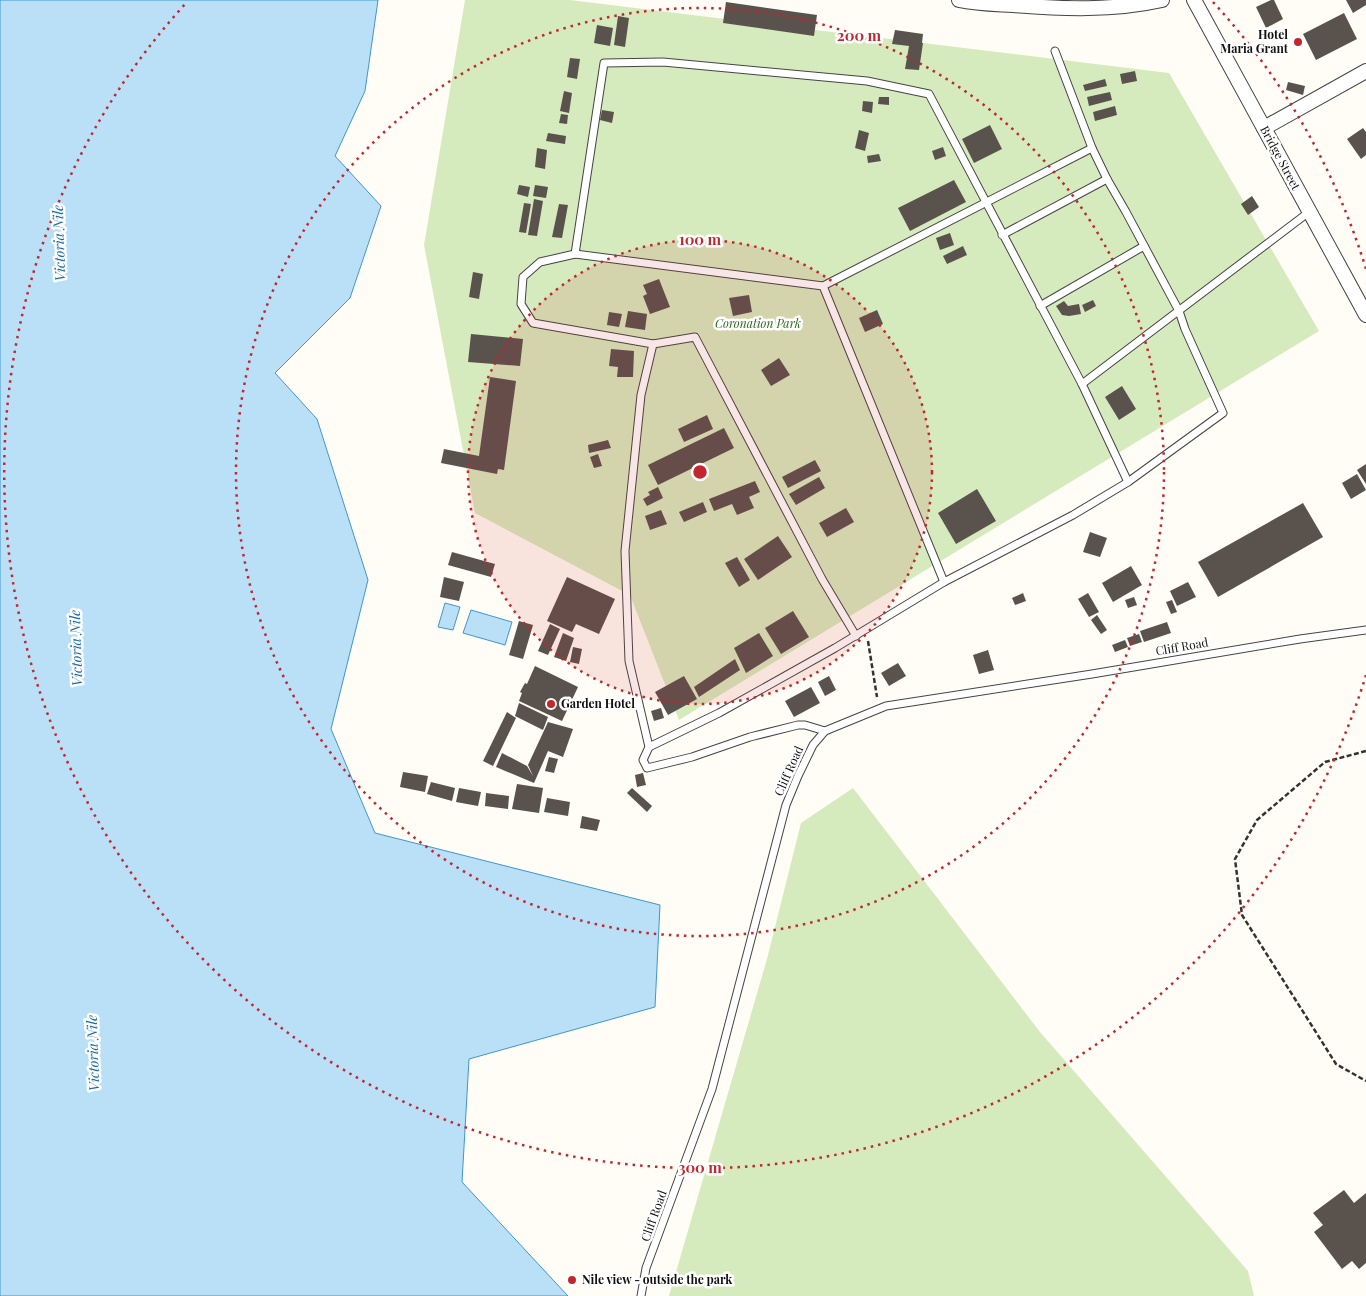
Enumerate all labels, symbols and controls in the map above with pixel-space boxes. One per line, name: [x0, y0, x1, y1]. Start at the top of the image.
text: 200 m: [837, 25, 882, 45]
place label: Hotel Maria Grant: [1220, 26, 1289, 56]
marker: Hotel Maria Grant: [1292, 36, 1304, 48]
street label: Bridge Street: [1257, 123, 1305, 193]
water label: Victoria Nile: [48, 205, 69, 281]
text: 100 m: [679, 229, 722, 249]
park label: Coronation Park: [715, 315, 801, 331]
centre of rings: [691, 463, 709, 481]
water label: Victoria Nile: [65, 610, 86, 686]
street label: Cliff Road: [1154, 634, 1209, 659]
place label: Garden Hotel: [561, 695, 635, 711]
marker: Garden Hotel: [545, 698, 557, 710]
street label: Cliff Road: [770, 743, 806, 798]
water label: Victoria Nile: [82, 1015, 103, 1091]
text: 300 m: [678, 1157, 722, 1177]
street label: Cliff Road: [636, 1188, 670, 1243]
place label: Nile view - outside the park: [582, 1271, 733, 1287]
marker: Nile view - outside the park: [566, 1274, 578, 1286]

